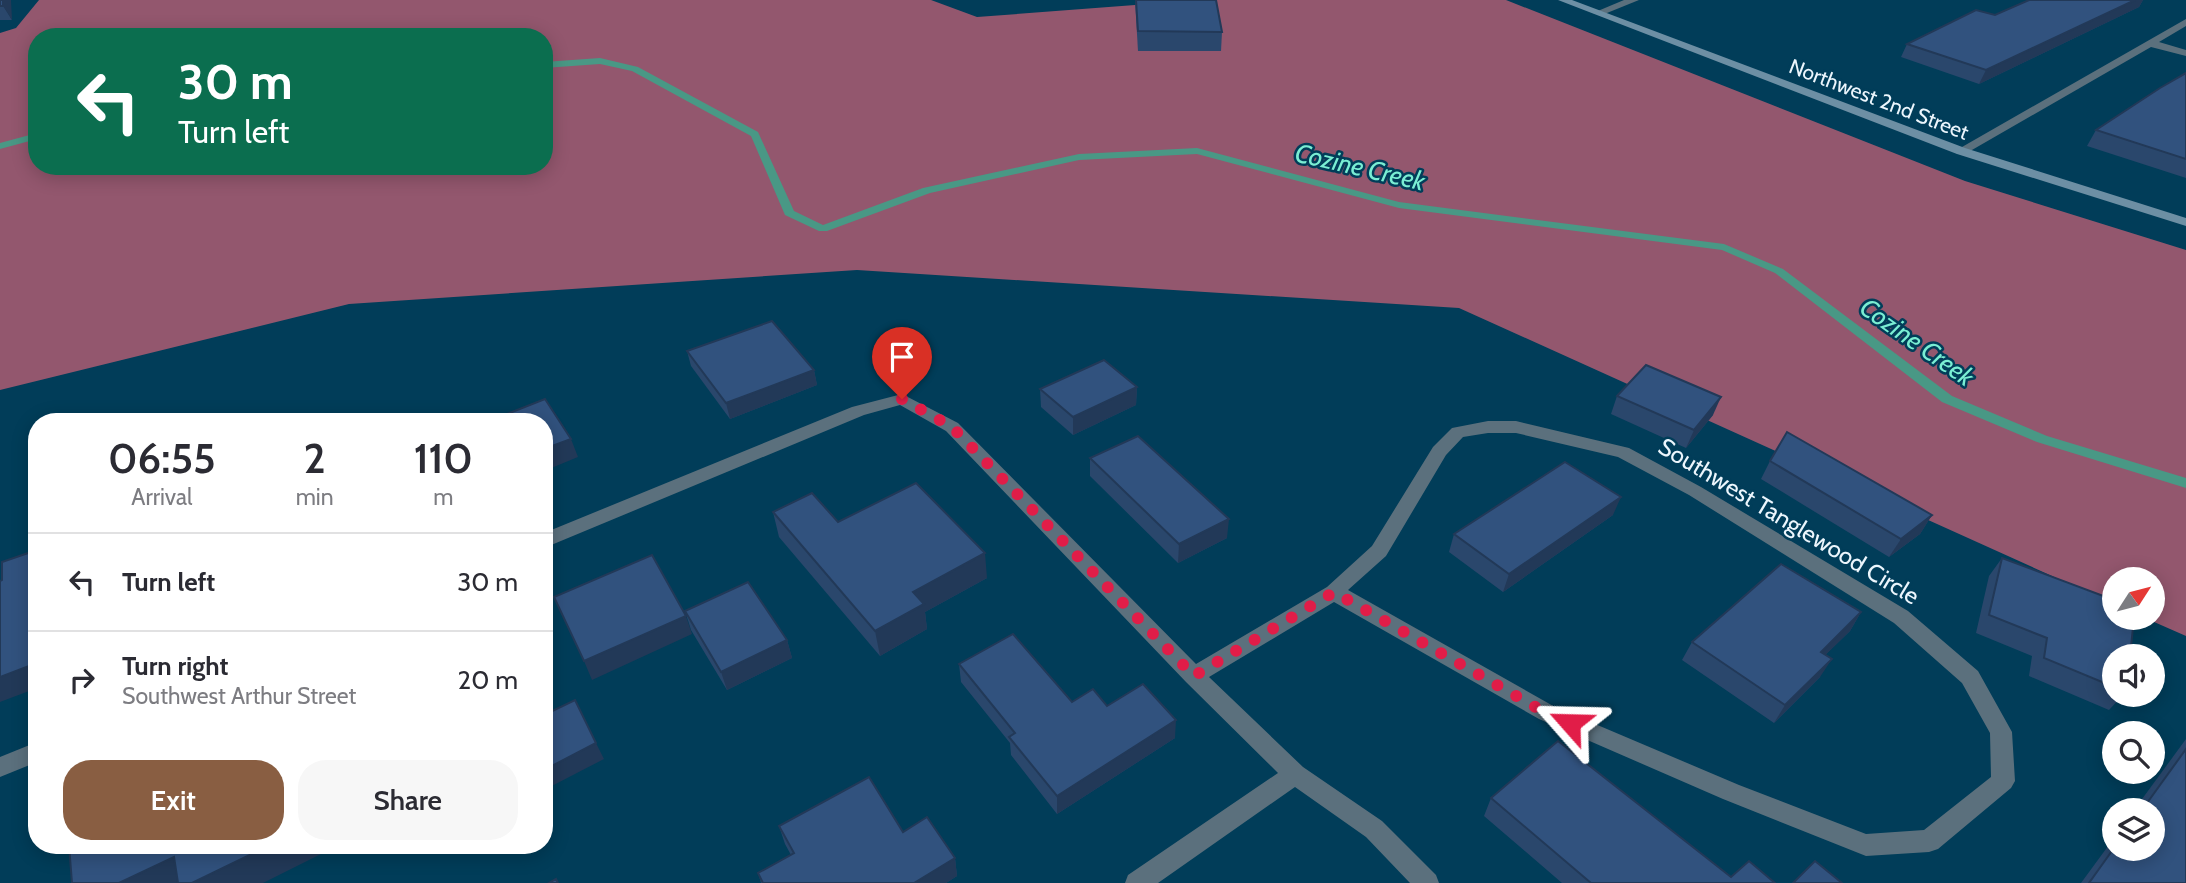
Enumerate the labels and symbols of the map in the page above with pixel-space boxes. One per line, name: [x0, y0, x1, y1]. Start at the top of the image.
street label: Northwest 2nd Street: [1786, 53, 1972, 145]
water label: Cozine Creek: [1292, 137, 1429, 198]
water label: Cozine Creek: [1854, 291, 1981, 394]
pin: [872, 327, 932, 399]
street label: Southwest Tanglewood Circle: [1653, 432, 1925, 610]
north arrow: [2102, 567, 2165, 630]
position arrow: [1533, 686, 1607, 760]

